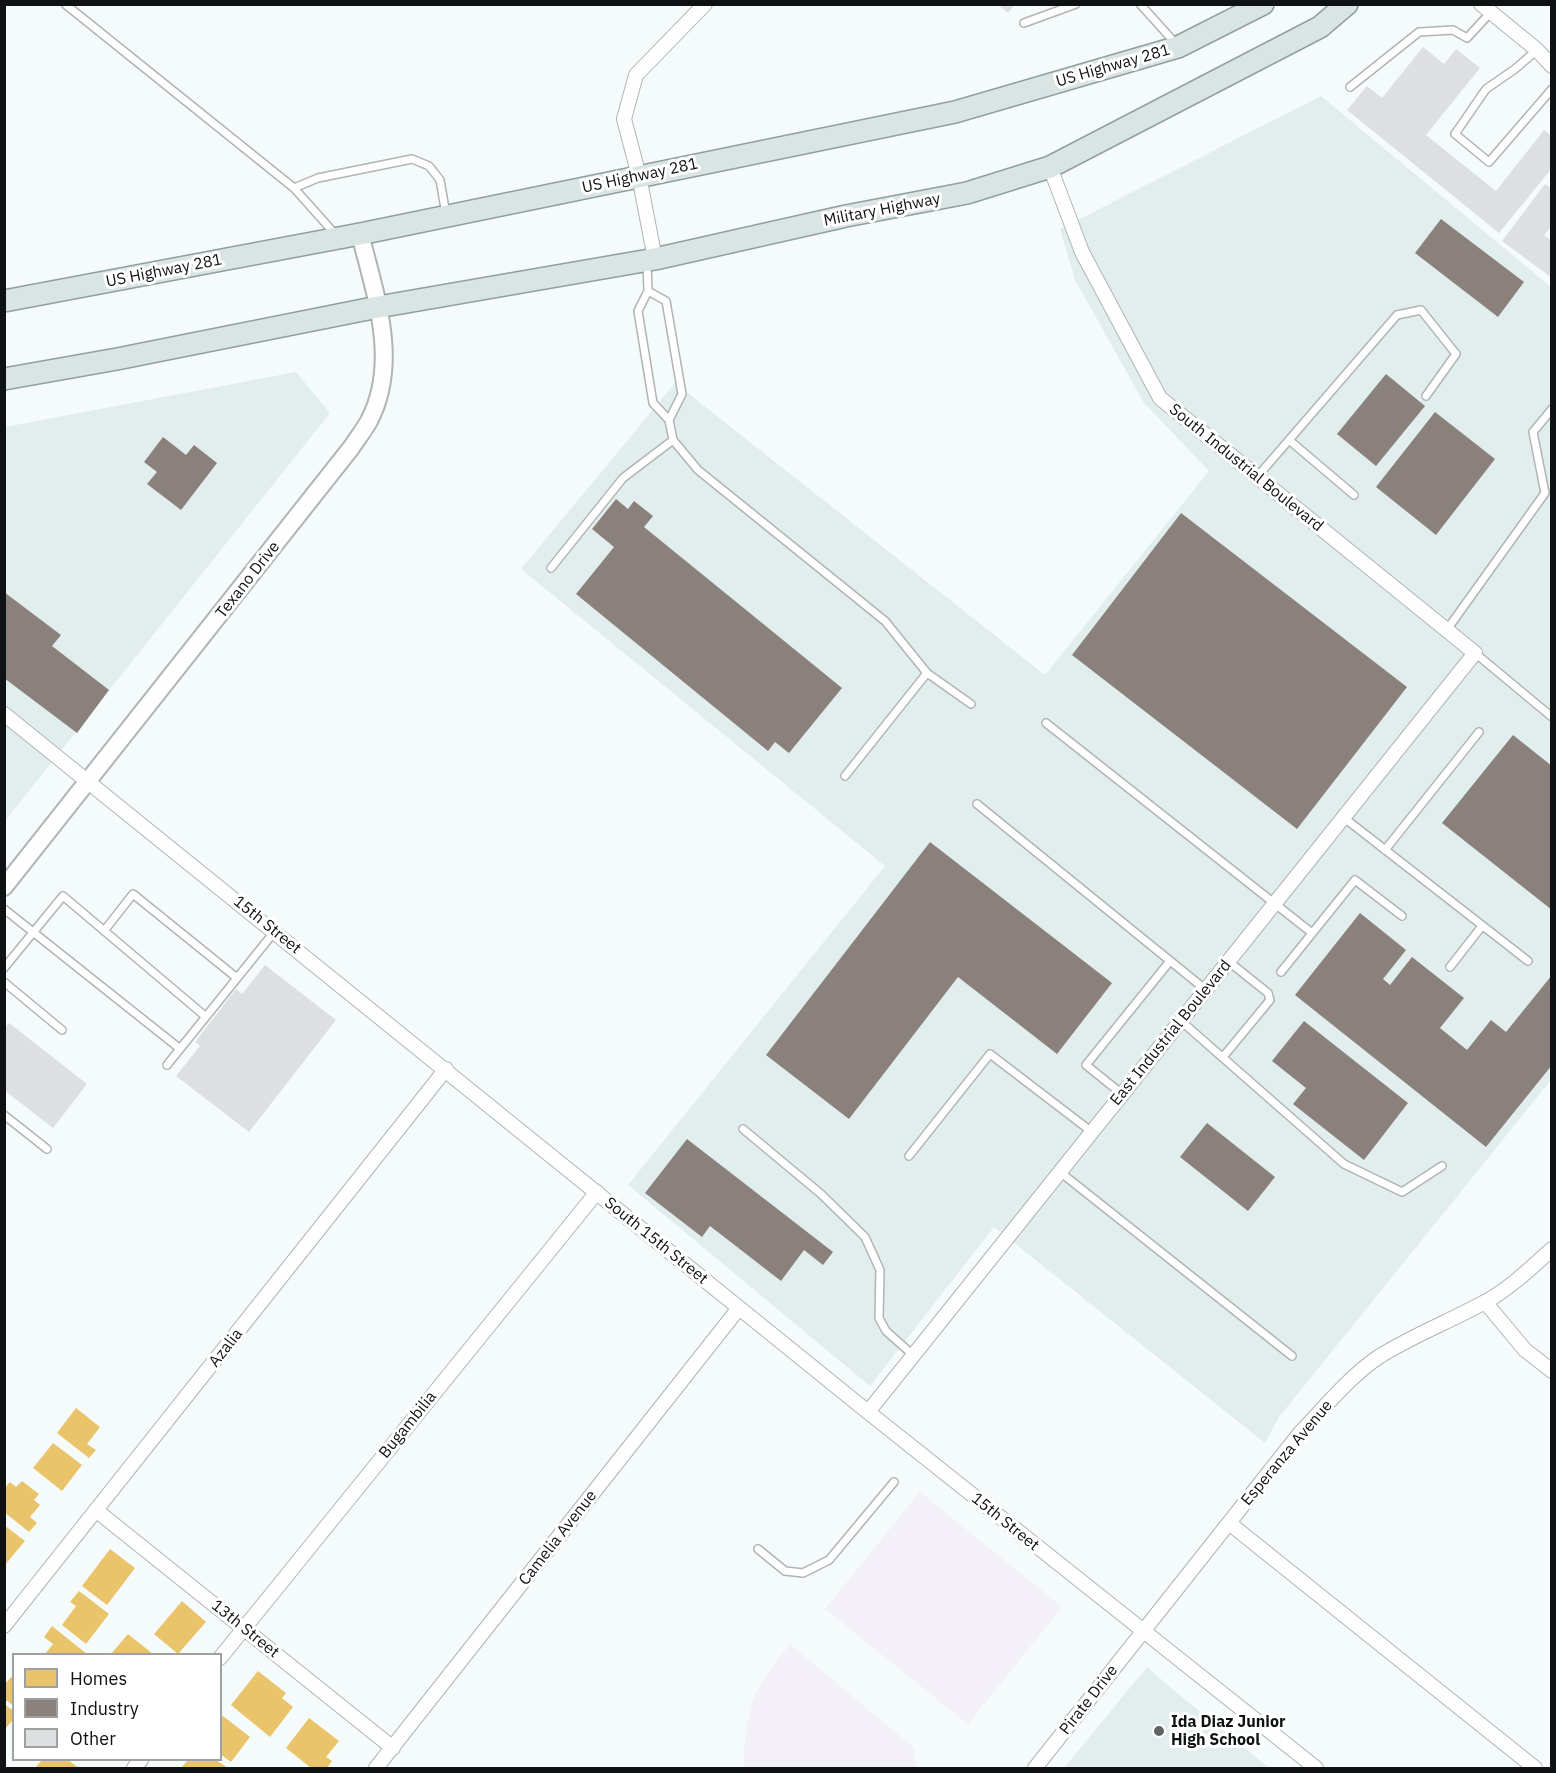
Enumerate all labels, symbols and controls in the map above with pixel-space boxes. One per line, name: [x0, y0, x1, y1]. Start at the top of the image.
street label: US Highway 281: [1054, 41, 1172, 91]
street label: US Highway 281: [580, 154, 700, 198]
street label: Military Highway: [822, 189, 942, 231]
street label: US Highway 281: [104, 250, 224, 292]
street label: South Industrial Boulevard: [1165, 400, 1327, 536]
street label: Texano Drive: [212, 538, 284, 622]
street label: 15th Street: [229, 892, 305, 958]
street label: East Industrial Boulevard: [1106, 956, 1236, 1110]
street label: South 15th Street: [600, 1193, 712, 1289]
street label: Azalia: [205, 1325, 247, 1371]
street label: Bugambilia: [375, 1388, 441, 1462]
street label: Esperanza Avenue: [1237, 1396, 1337, 1510]
street label: Camelia Avenue: [515, 1487, 601, 1589]
street label: 15th Street: [967, 1489, 1043, 1555]
street label: 13th Street: [207, 1596, 283, 1662]
legend: [12, 1653, 222, 1761]
street label: Pirate Drive: [1056, 1661, 1122, 1739]
text: Homes: [70, 1667, 127, 1690]
text: Industry: [70, 1697, 139, 1720]
place label: Ida Diaz Junior High School: [1171, 1712, 1285, 1750]
marker: Ida Diaz Junior High School: [1152, 1724, 1166, 1738]
text: Other: [70, 1727, 116, 1750]

